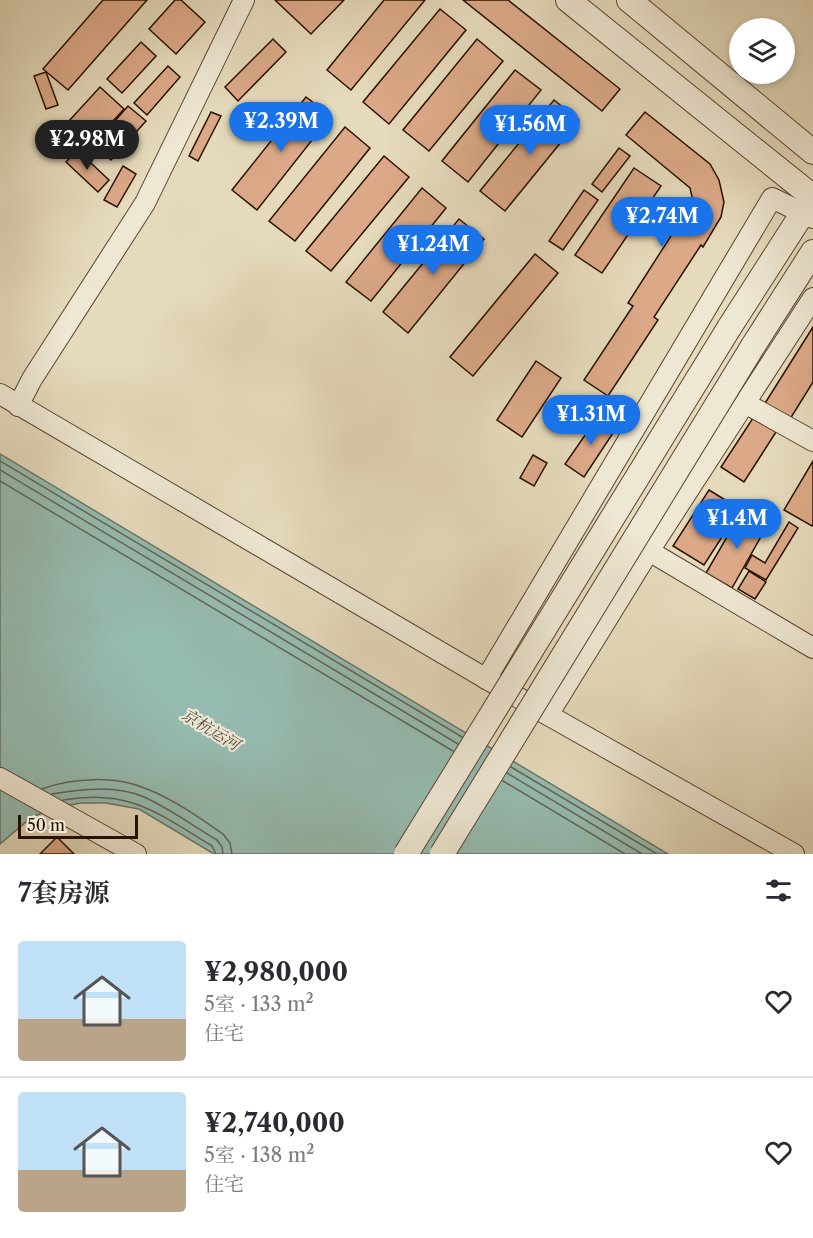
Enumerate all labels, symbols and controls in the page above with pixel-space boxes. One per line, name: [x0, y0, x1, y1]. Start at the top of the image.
map controls: [729, 18, 795, 84]
button: layers: [729, 18, 795, 84]
pin: ¥2.39M: [232, 102, 330, 153]
pin: ¥1.56M: [481, 105, 579, 156]
text: ¥2.39M: [243, 109, 319, 133]
text: ¥1.56M: [494, 112, 566, 136]
pin: ¥2.98M: [38, 120, 136, 171]
text: ¥2.98M: [49, 127, 125, 151]
pin: ¥2.74M: [613, 197, 711, 248]
text: ¥2.74M: [625, 204, 699, 228]
pin: ¥1.24M: [384, 225, 482, 276]
text: ¥1.24M: [396, 232, 470, 256]
pin: ¥1.31M: [542, 395, 640, 446]
text: ¥1.31M: [556, 402, 626, 426]
pin: ¥1.4M: [695, 499, 779, 550]
text: ¥1.4M: [706, 506, 768, 530]
water label: 京杭运河: [178, 704, 246, 756]
scale bar: [18, 812, 138, 840]
text: 50 m: [27, 815, 65, 835]
icon: filters: [762, 874, 795, 907]
text: 7套房源: [18, 877, 110, 909]
text: ¥2,980,000: [204, 956, 348, 988]
icon: home: [66, 965, 138, 1037]
icon: heart: [762, 985, 795, 1018]
text: 5室 · 133 m²: [204, 992, 314, 1016]
text: 住宅: [204, 1021, 244, 1045]
text: ¥2,740,000: [204, 1107, 345, 1139]
icon: home: [66, 1116, 138, 1188]
icon: heart: [762, 1136, 795, 1169]
text: 5室 · 138 m²: [204, 1143, 315, 1167]
text: 住宅: [204, 1172, 244, 1196]

